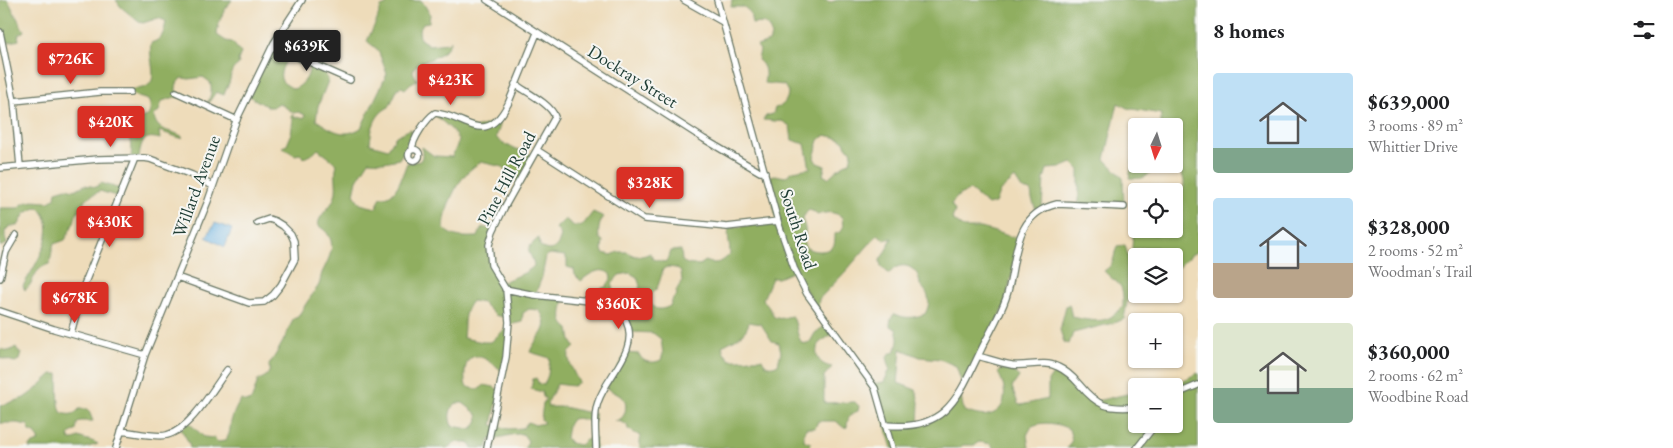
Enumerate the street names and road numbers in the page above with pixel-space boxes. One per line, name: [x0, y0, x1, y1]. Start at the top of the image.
street label: Dockray Street: [584, 39, 683, 113]
street label: Pine Hill Road: [472, 126, 541, 229]
street label: Willard Avenue: [167, 132, 225, 240]
street label: South Road: [775, 186, 823, 273]

